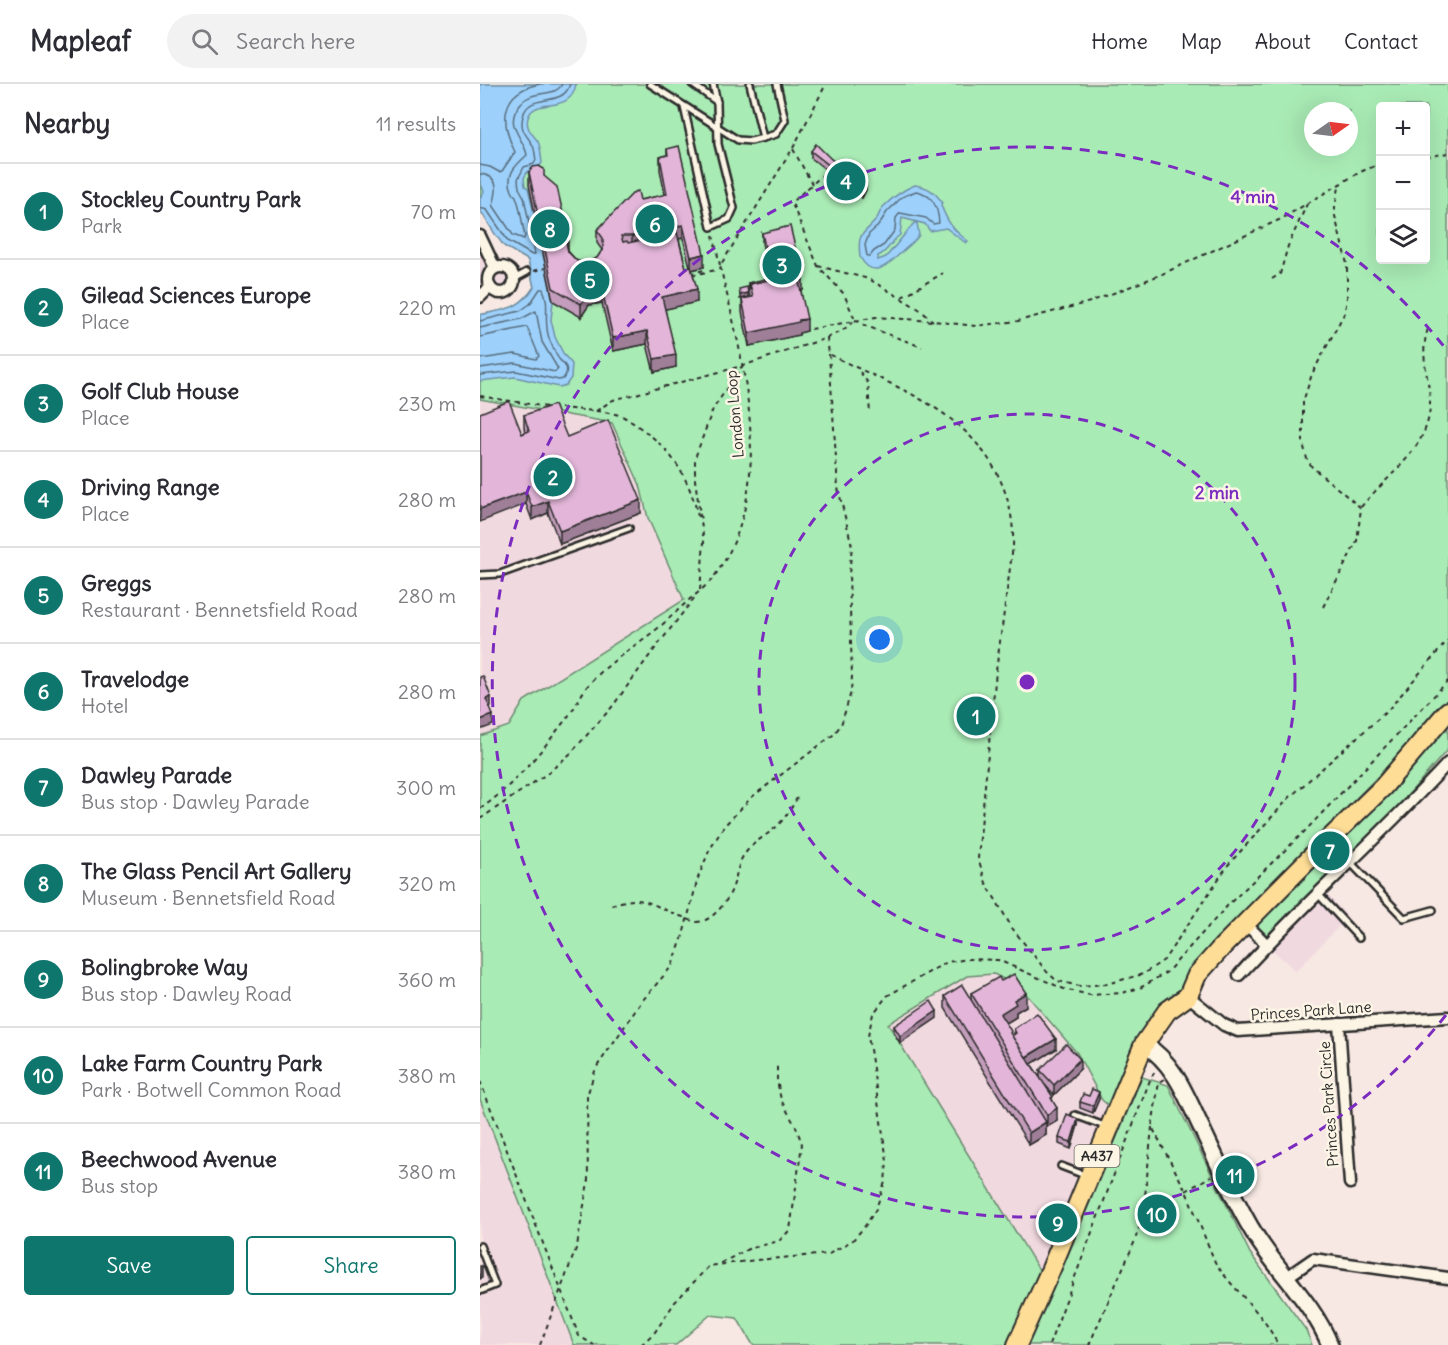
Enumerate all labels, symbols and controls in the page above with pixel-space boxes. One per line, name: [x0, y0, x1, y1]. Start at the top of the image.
search box: [167, 14, 587, 68]
text: Mapleaf: [30, 23, 131, 59]
icon: search: [188, 25, 221, 58]
text: Search here: [236, 27, 355, 55]
text: Home: [1091, 28, 1148, 55]
text: Map: [1181, 28, 1222, 55]
text: About: [1255, 28, 1311, 55]
text: Contact: [1344, 28, 1418, 55]
north arrow: [1304, 102, 1358, 156]
map controls: [1376, 102, 1430, 264]
button: +: [1376, 102, 1430, 156]
text: Nearby: [24, 107, 110, 140]
text: 11 results: [376, 111, 456, 136]
button: −: [1376, 156, 1430, 210]
pin: 4: [826, 158, 866, 204]
text: Stockley Country Park: [81, 185, 301, 213]
text: 4 min: [1231, 185, 1276, 208]
text: 1: [40, 199, 47, 224]
text: 70 m: [411, 199, 456, 224]
pin: 6: [636, 202, 675, 246]
pin: 8: [530, 206, 570, 252]
button: layers: [1376, 210, 1430, 264]
text: Park: [81, 213, 122, 238]
pin: 3: [762, 242, 802, 288]
pin: 5: [570, 258, 610, 302]
text: Gilead Sciences Europe: [81, 281, 311, 309]
text: 2: [38, 295, 49, 320]
text: 220 m: [399, 295, 456, 320]
text: Place: [81, 309, 129, 334]
street label: London Loop: [721, 369, 748, 459]
text: Golf Club House: [81, 377, 239, 405]
text: 3: [38, 391, 49, 416]
text: 230 m: [398, 391, 456, 416]
text: Place: [81, 405, 129, 430]
pin: 2: [534, 454, 572, 500]
text: Driving Range: [81, 473, 220, 501]
text: 2 min: [1195, 481, 1240, 504]
text: 4: [38, 487, 49, 512]
text: 280 m: [398, 487, 456, 512]
text: Place: [81, 501, 129, 526]
text: Greggs: [81, 569, 152, 597]
text: 5: [38, 583, 49, 608]
text: 280 m: [398, 583, 456, 608]
text: Restaurant · Bennetsfield Road: [81, 597, 358, 622]
your location: [865, 625, 894, 654]
text: Travelodge: [81, 665, 189, 693]
centre of rings: [1017, 672, 1037, 692]
text: 6: [38, 679, 49, 704]
text: 280 m: [398, 679, 456, 704]
text: Hotel: [81, 693, 128, 718]
pin: 1: [956, 694, 996, 738]
text: Dawley Parade: [81, 761, 232, 789]
text: 7: [39, 775, 48, 800]
text: 300 m: [396, 775, 456, 800]
text: Bus stop · Dawley Parade: [81, 789, 309, 814]
pin: 7: [1310, 828, 1350, 873]
text: The Glass Pencil Art Gallery: [81, 857, 352, 885]
text: 8: [38, 871, 49, 896]
text: 320 m: [398, 871, 456, 896]
text: Museum · Bennetsfield Road: [81, 885, 335, 910]
text: Bolingbroke Way: [81, 953, 248, 981]
text: 9: [38, 967, 49, 992]
text: 360 m: [398, 967, 456, 992]
text: Bus stop · Dawley Road: [81, 981, 292, 1006]
street label: Princes Park Lane: [1250, 997, 1372, 1024]
street label: Princes Park Circle: [1315, 1041, 1342, 1167]
text: Lake Farm Country Park: [81, 1049, 323, 1077]
text: 10: [33, 1063, 54, 1088]
text: 380 m: [398, 1063, 456, 1088]
text: Park · Botwell Common Road: [81, 1077, 341, 1102]
text: Beechwood Avenue: [81, 1145, 277, 1173]
road number: A437: [1074, 1145, 1120, 1167]
pin: 11: [1216, 1152, 1254, 1198]
text: 11: [36, 1159, 51, 1184]
text: 380 m: [398, 1159, 456, 1184]
text: Bus stop: [81, 1173, 158, 1198]
pin: 10: [1138, 1192, 1176, 1236]
pin: 9: [1038, 1200, 1078, 1246]
button: Save: [24, 1236, 234, 1295]
button: Share: [246, 1236, 456, 1295]

